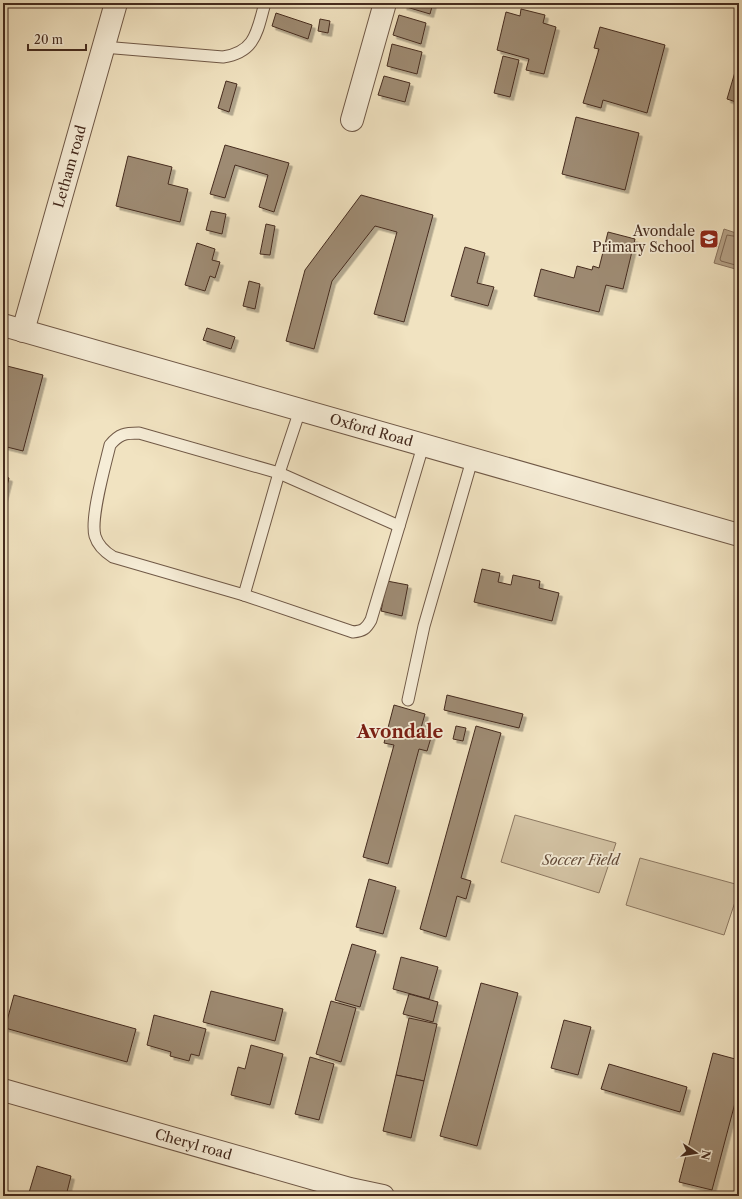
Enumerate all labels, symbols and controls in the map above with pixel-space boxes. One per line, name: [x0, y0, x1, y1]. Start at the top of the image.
scale bar: [28, 26, 86, 52]
text: 20 m: [34, 32, 63, 47]
street label: Letham road: [49, 123, 90, 210]
place label: Avondale Primary School: [592, 222, 695, 256]
school or university icon: Avondale Primary School: [698, 228, 720, 250]
street label: Oxford Road: [328, 410, 415, 451]
district label: Avondale: [356, 721, 444, 743]
park label: Soccer Field: [541, 851, 621, 869]
street label: Cheryl road: [153, 1125, 234, 1164]
north arrow: [676, 1133, 716, 1173]
text: N: [698, 1149, 714, 1162]

